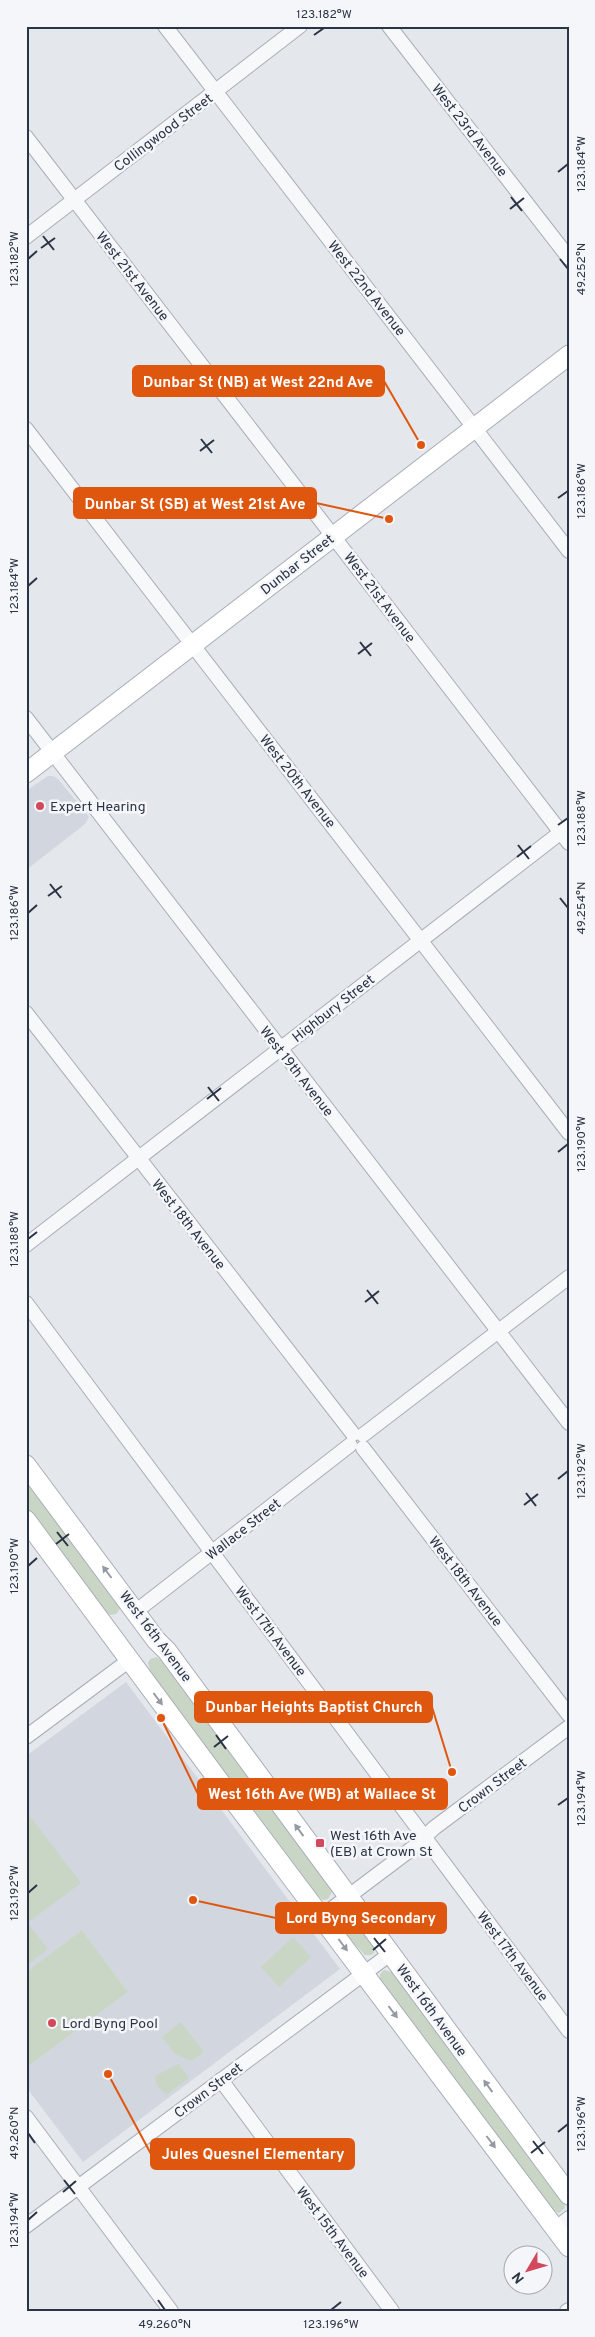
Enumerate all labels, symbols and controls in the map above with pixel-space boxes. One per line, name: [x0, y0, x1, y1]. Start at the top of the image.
text: 123.182°W: [296, 7, 352, 23]
street label: West 23rd Avenue: [427, 81, 510, 181]
street label: Collingwood Street: [111, 90, 217, 176]
text: 123.184°W: [574, 136, 590, 192]
street label: West 21st Avenue: [92, 229, 172, 325]
text: 123.182°W: [7, 231, 23, 287]
street label: West 22nd Avenue: [323, 238, 408, 340]
text: 49.252°N: [574, 243, 590, 295]
callout: Dunbar St (NB) at West 22nd Ave: [133, 366, 384, 396]
text: Dunbar St (NB) at West 22nd Ave: [143, 374, 373, 393]
text: 123.186°W: [574, 463, 590, 519]
callout: Dunbar St (SB) at West 21st Ave: [74, 488, 316, 518]
text: Dunbar St (SB) at West 21st Ave: [84, 496, 306, 515]
street label: Dunbar Street: [258, 531, 338, 599]
street label: West 21st Avenue: [339, 549, 418, 646]
text: 123.184°W: [7, 558, 23, 614]
street label: West 20th Avenue: [255, 732, 339, 832]
text: 123.188°W: [574, 790, 590, 846]
place label: Expert Hearing: [50, 799, 146, 816]
marker: Expert Hearing: [34, 800, 46, 812]
text: 49.254°N: [574, 881, 590, 935]
text: 123.186°W: [7, 885, 23, 941]
street label: Highbury Street: [289, 972, 378, 1047]
street label: West 19th Avenue: [255, 1023, 336, 1120]
text: 123.190°W: [574, 1116, 590, 1172]
street label: West 18th Avenue: [147, 1176, 228, 1273]
text: 123.188°W: [7, 1211, 23, 1267]
text: 123.192°W: [574, 1443, 590, 1499]
street label: Wallace Street: [203, 1496, 285, 1565]
street label: West 18th Avenue: [424, 1533, 505, 1630]
text: 123.190°W: [7, 1538, 23, 1594]
one-way arrow: [102, 1566, 113, 1579]
street label: West 17th Avenue: [230, 1584, 309, 1680]
street label: West 16th Avenue: [115, 1588, 195, 1686]
one-way arrow: [153, 1692, 163, 1706]
callout: Dunbar Heights Baptist Church: [195, 1692, 432, 1722]
text: Dunbar Heights Baptist Church: [205, 1699, 423, 1718]
street label: Crown Street: [455, 1755, 531, 1818]
text: 123.194°W: [574, 1770, 590, 1826]
callout: West 16th Ave (WB) at Wallace St: [198, 1779, 447, 1809]
text: West 16th Ave (WB) at Wallace St: [208, 1786, 436, 1805]
one-way arrow: [294, 1823, 304, 1837]
place label: West 16th Ave (EB) at Crown St: [330, 1828, 433, 1861]
marker: West 16th Ave (EB) at Crown St: [314, 1837, 326, 1849]
text: 123.192°W: [7, 1865, 23, 1921]
callout: Lord Byng Secondary: [276, 1903, 446, 1933]
street label: West 17th Avenue: [472, 1909, 551, 2005]
text: Lord Byng Secondary: [286, 1910, 436, 1929]
one-way arrow: [338, 1938, 348, 1952]
street label: West 16th Avenue: [392, 1961, 470, 2060]
one-way arrow: [388, 2005, 399, 2018]
place label: Lord Byng Pool: [62, 2016, 158, 2033]
marker: Lord Byng Pool: [46, 2017, 58, 2029]
street label: Crown Street: [171, 2060, 247, 2123]
one-way arrow: [483, 2079, 493, 2093]
text: 123.196°W: [574, 2096, 590, 2152]
text: 49.260°N: [7, 2107, 23, 2159]
one-way arrow: [486, 2135, 496, 2149]
callout: Jules Quesnel Elementary: [151, 2139, 354, 2169]
text: Jules Quesnel Elementary: [161, 2146, 345, 2165]
street label: West 15th Avenue: [292, 2184, 372, 2282]
text: 123.194°W: [7, 2192, 23, 2248]
north arrow: [502, 2244, 552, 2294]
text: N: [509, 2268, 529, 2286]
text: 49.260°N: [139, 2317, 191, 2333]
text: 123.196°W: [303, 2317, 359, 2333]

